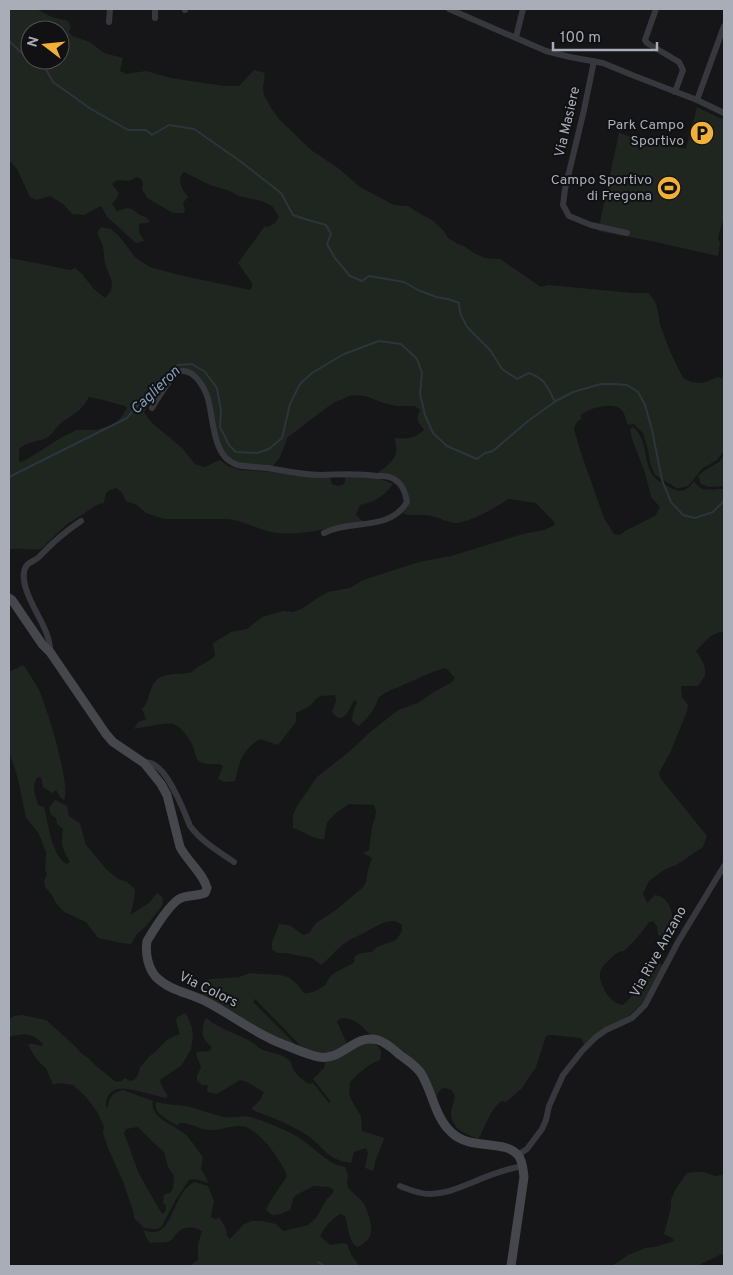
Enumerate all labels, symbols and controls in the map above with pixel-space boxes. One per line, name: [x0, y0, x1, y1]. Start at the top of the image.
north arrow: [20, 20, 70, 70]
scale bar: [553, 20, 657, 52]
text: 100 m: [560, 29, 601, 48]
text: N: [24, 35, 44, 49]
street label: Via Masiere: [552, 85, 584, 159]
place label: Park Campo Sportivo: [607, 117, 684, 150]
parking icon: Park Campo Sportivo: [689, 120, 715, 146]
place label: Campo Sportivo di Fregona: [551, 172, 652, 205]
sports icon: Campo Sportivo di Fregona: [656, 175, 682, 201]
water label: Caglieron: [127, 363, 185, 419]
street label: Via Rive Anzano: [627, 903, 691, 1001]
street label: Via Colors: [176, 968, 240, 1012]

